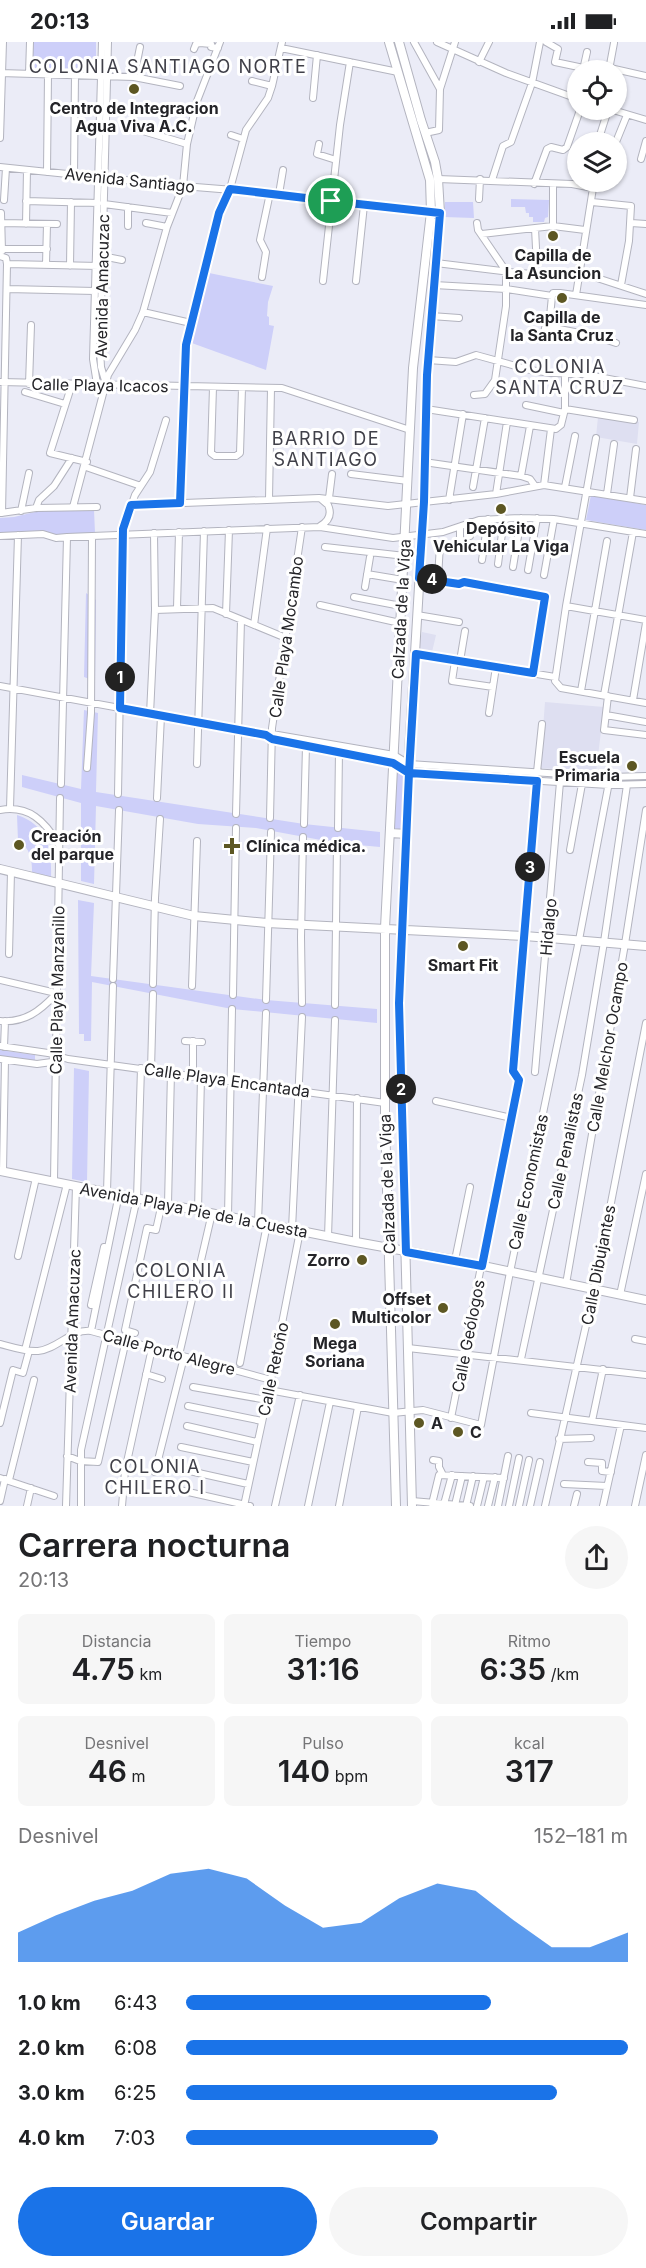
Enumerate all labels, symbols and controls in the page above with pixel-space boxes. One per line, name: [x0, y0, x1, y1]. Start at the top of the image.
text: 20:13: [30, 8, 90, 34]
district label: COLONIA SANTIAGO NORTE: [29, 56, 307, 77]
map controls: [567, 60, 627, 192]
button: locate: [567, 60, 627, 120]
marker: Centro de Integracion Agua Viva A.C.: [127, 82, 141, 96]
place label: Centro de Integracion Agua Viva A.C.: [49, 98, 219, 136]
button: layers: [567, 132, 627, 192]
street label: Avenida Santiago: [64, 163, 196, 197]
pin: [305, 175, 356, 226]
icon: arrive: [314, 184, 347, 217]
street label: Avenida Amacuzac: [91, 214, 113, 358]
marker: Capilla de La Asuncion: [546, 229, 560, 243]
place label: Capilla de La Asuncion: [505, 245, 601, 283]
marker: Capilla de la Santa Cruz: [555, 291, 569, 305]
place label: Capilla de la Santa Cruz: [510, 307, 614, 345]
district label: COLONIA SANTA CRUZ: [495, 356, 625, 398]
street label: Calle Playa Icacos: [31, 374, 169, 396]
district label: BARRIO DE SANTIAGO: [272, 428, 380, 470]
marker: Depósito Vehicular La Viga: [494, 502, 508, 516]
place label: Depósito Vehicular La Viga: [433, 518, 569, 556]
street label: Calzada de la Viga: [387, 538, 415, 680]
street label: Calle Playa Mocambo: [265, 555, 307, 719]
pin: 4: [417, 564, 447, 594]
text: 4: [427, 569, 437, 589]
pin: 1: [105, 662, 135, 692]
text: 1: [117, 667, 123, 687]
place label: Escuela Primaria: [555, 747, 620, 785]
marker: Escuela Primaria: [625, 759, 639, 773]
place label: Creación del parque: [31, 826, 114, 864]
place label: Clínica médica.: [246, 836, 366, 856]
marker: Clínica médica.: [223, 837, 241, 855]
marker: Creación del parque: [12, 838, 26, 852]
pin: 3: [515, 852, 545, 882]
text: 3: [525, 857, 535, 877]
street label: Hidalgo: [536, 897, 560, 957]
street label: Calle Playa Manzanillo: [46, 905, 68, 1075]
marker: Smart Fit: [456, 939, 470, 953]
place label: Smart Fit: [428, 955, 498, 975]
street label: Calle Melchor Ocampo: [582, 960, 632, 1134]
street label: Calle Playa Encantada: [143, 1058, 311, 1102]
pin: 2: [386, 1074, 416, 1104]
text: 2: [396, 1079, 406, 1099]
street label: Calle Penalistas: [543, 1091, 587, 1211]
street label: Calle Economistas: [504, 1112, 552, 1252]
street label: Calzada de la Viga: [375, 1114, 399, 1254]
street label: Avenida Playa Pie de la Cuesta: [78, 1178, 310, 1242]
street label: Calle Dibujantes: [577, 1203, 619, 1327]
street label: Avenida Amacuzac: [59, 1249, 85, 1393]
place label: Zorro: [307, 1250, 350, 1270]
marker: Zorro: [355, 1253, 369, 1267]
district label: COLONIA CHILERO II: [127, 1260, 235, 1302]
street label: Calle Geólogos: [447, 1278, 489, 1394]
place label: Offset Multicolor: [351, 1289, 431, 1327]
marker: Offset Multicolor: [436, 1301, 450, 1315]
marker: Mega Soriana: [328, 1317, 342, 1331]
street label: Calle Retoño: [253, 1320, 293, 1418]
street label: Calle Porto Alegre: [100, 1325, 238, 1379]
place label: Mega Soriana: [305, 1333, 365, 1371]
place label: A: [431, 1413, 443, 1433]
marker: A: [412, 1416, 426, 1430]
place label: C: [470, 1422, 482, 1442]
marker: C: [451, 1425, 465, 1439]
district label: COLONIA CHILERO I: [104, 1456, 206, 1498]
text: Carrera nocturna: [18, 1525, 291, 1565]
button: share: [565, 1526, 628, 1589]
text: 20:13: [18, 1568, 69, 1592]
text: Distancia: [82, 1631, 151, 1651]
text: Tiempo: [295, 1631, 351, 1651]
text: Ritmo: [508, 1631, 551, 1651]
text: 4.75: [71, 1651, 135, 1687]
text: 31:16: [286, 1651, 360, 1687]
text: 6:35: [479, 1651, 546, 1687]
text: km: [135, 1664, 162, 1684]
text: /km: [546, 1664, 579, 1684]
text: Desnivel: [84, 1733, 149, 1753]
text: Pulso: [302, 1733, 344, 1753]
text: kcal: [514, 1733, 545, 1753]
text: 46: [88, 1753, 127, 1789]
text: 140: [278, 1753, 330, 1789]
text: 317: [505, 1753, 554, 1789]
text: m: [127, 1766, 146, 1786]
text: bpm: [330, 1766, 368, 1786]
text: Desnivel: [18, 1824, 99, 1848]
text: 152–181 m: [534, 1824, 628, 1848]
text: 1.0 km: [18, 1991, 81, 2015]
text: 6:43: [114, 1991, 157, 2015]
text: 2.0 km: [18, 2036, 85, 2060]
text: 6:08: [114, 2036, 157, 2060]
text: 3.0 km: [18, 2081, 85, 2105]
text: 6:25: [114, 2081, 157, 2105]
text: 4.0 km: [18, 2126, 85, 2150]
text: 7:03: [114, 2126, 155, 2150]
button: Guardar: [18, 2187, 317, 2256]
button: Compartir: [329, 2187, 628, 2256]

